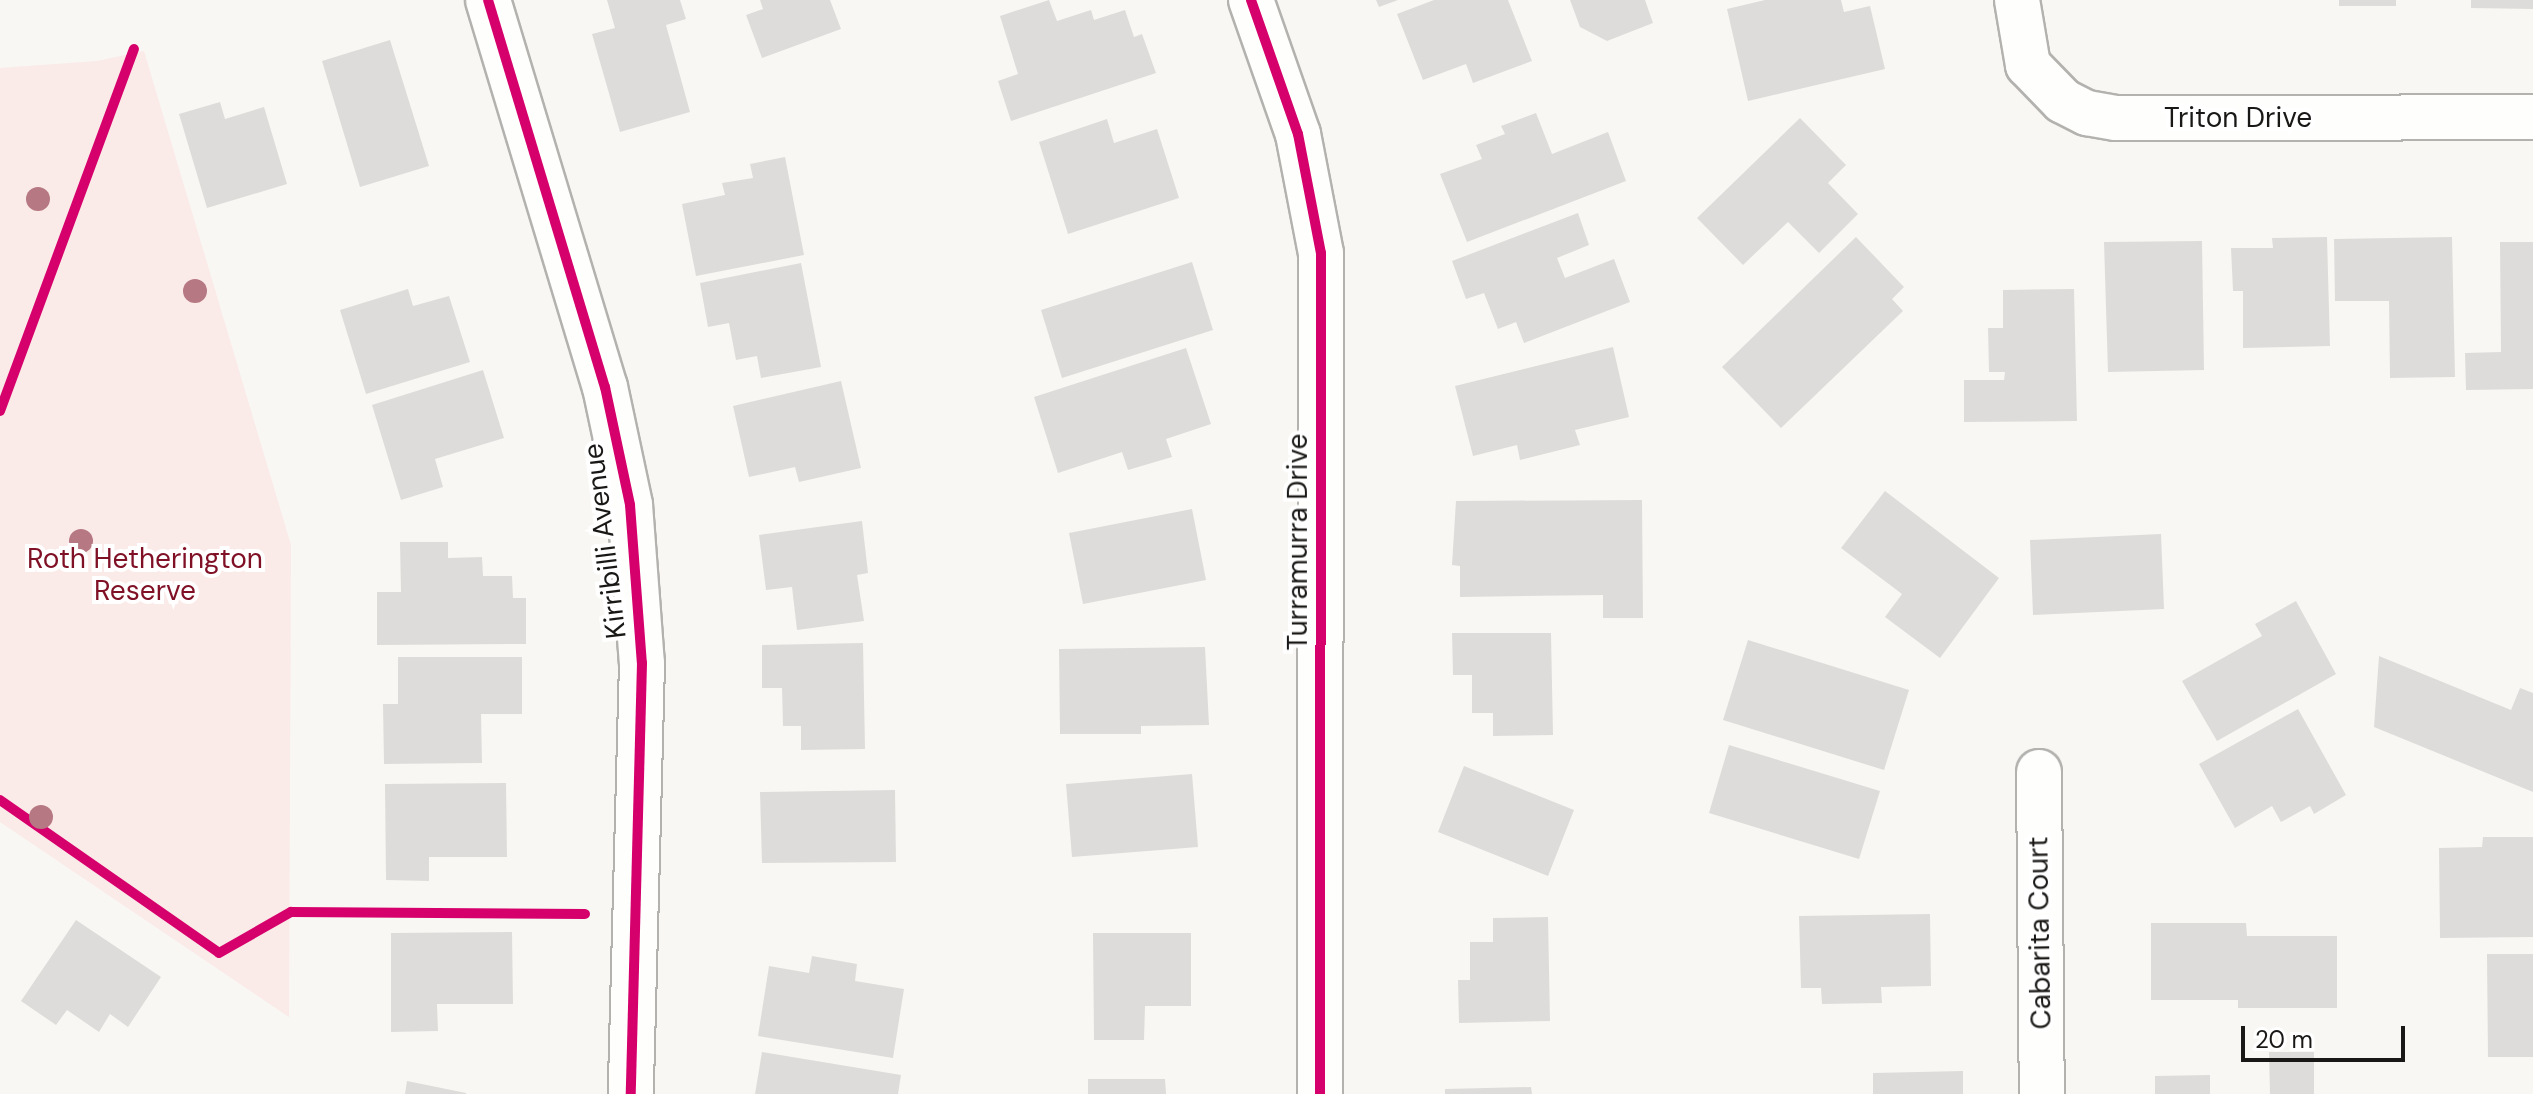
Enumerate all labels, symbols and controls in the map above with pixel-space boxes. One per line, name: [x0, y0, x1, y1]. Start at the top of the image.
street label: Triton Drive: [2164, 101, 2312, 135]
street label: Turramurra Drive: [1281, 434, 1315, 650]
street label: Kirribilli Avenue: [576, 441, 634, 641]
park label: Roth Hetherington Reserve: [27, 542, 263, 608]
street label: Cabarita Court: [2022, 836, 2058, 1030]
scale bar: [2245, 1010, 2409, 1060]
text: 20 m: [2255, 1024, 2313, 1055]

